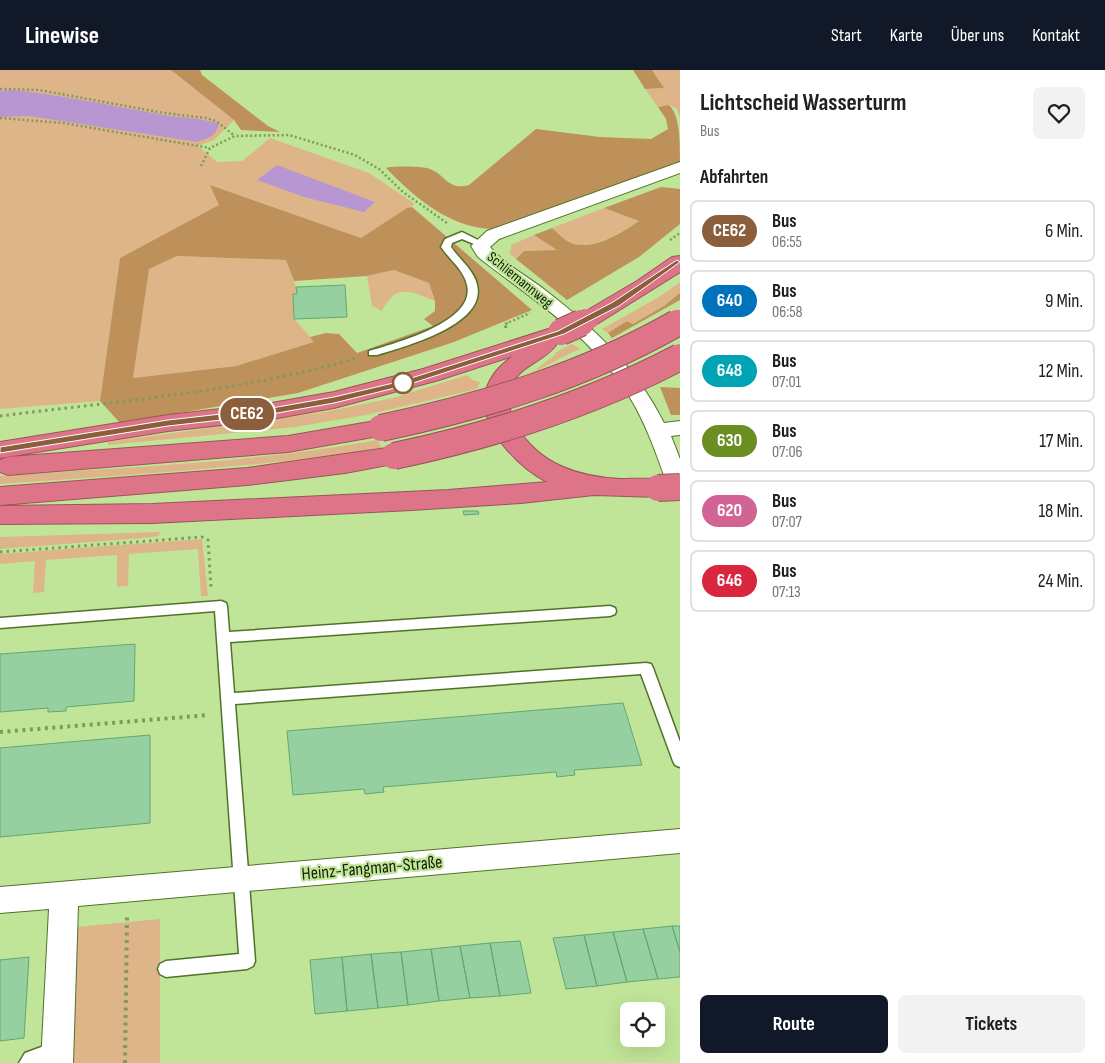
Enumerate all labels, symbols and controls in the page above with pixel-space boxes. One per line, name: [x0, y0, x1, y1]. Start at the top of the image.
text: Linewise: [25, 21, 99, 50]
text: Start: [831, 25, 862, 46]
text: Karte: [890, 25, 923, 46]
text: Über uns: [951, 25, 1004, 46]
text: Kontakt: [1032, 25, 1080, 46]
button: heart: [1033, 87, 1085, 139]
text: Lichtscheid Wasserturm: [700, 88, 906, 117]
text: Bus: [700, 122, 720, 141]
text: Abfahrten: [700, 166, 768, 189]
text: Bus: [772, 210, 797, 233]
text: CE62: [713, 220, 746, 241]
text: 6 Min.: [1045, 220, 1083, 243]
text: 06:55: [772, 233, 802, 252]
street label: Schliemannweg: [483, 248, 557, 312]
text: Bus: [772, 280, 797, 303]
text: 640: [717, 290, 742, 311]
text: 9 Min.: [1045, 290, 1083, 313]
text: 06:58: [772, 303, 803, 322]
text: Bus: [772, 350, 797, 373]
text: 648: [717, 360, 742, 381]
text: 12 Min.: [1039, 360, 1083, 383]
unlabelled marker: [392, 372, 414, 394]
text: 07:01: [772, 373, 801, 392]
line badge: CE62: [212, 398, 282, 430]
text: CE62: [230, 403, 264, 424]
text: Bus: [772, 420, 797, 443]
text: 630: [717, 430, 742, 451]
text: 17 Min.: [1039, 430, 1083, 453]
text: 07:06: [772, 443, 803, 462]
text: Bus: [772, 490, 797, 513]
text: 620: [717, 500, 742, 521]
text: 18 Min.: [1038, 500, 1083, 523]
text: 07:07: [772, 513, 802, 532]
text: Bus: [772, 560, 797, 583]
text: 646: [717, 570, 742, 591]
text: 24 Min.: [1038, 570, 1083, 593]
text: 07:13: [772, 583, 801, 602]
street label: Heinz-Fangman-Straße: [301, 851, 443, 885]
button: Route: [700, 995, 888, 1053]
button: Tickets: [898, 995, 1085, 1053]
map controls: [620, 1002, 665, 1047]
button: locate: [620, 1002, 665, 1047]

